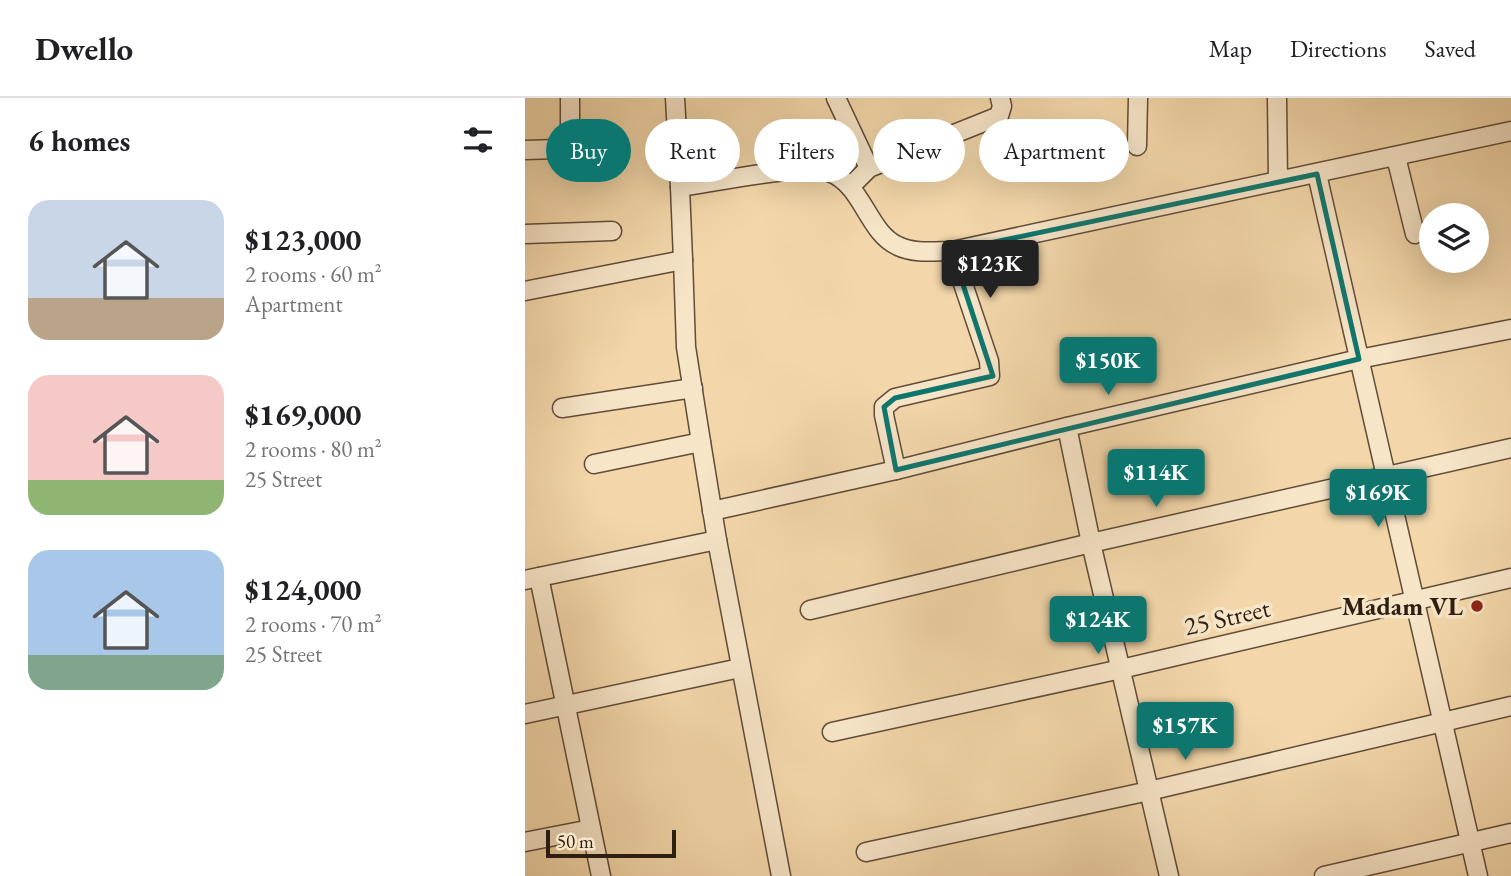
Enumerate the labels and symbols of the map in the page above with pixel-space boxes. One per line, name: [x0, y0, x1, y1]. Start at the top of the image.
pin: $123K: [941, 240, 1039, 300]
pin: $150K: [1059, 338, 1157, 397]
pin: $114K: [1107, 450, 1205, 509]
pin: $169K: [1329, 470, 1427, 529]
place label: Madam VL: [1342, 589, 1464, 623]
street label: 25 Street: [1181, 591, 1273, 643]
pin: $124K: [1049, 596, 1147, 656]
marker: Madam VL: [1469, 598, 1485, 614]
pin: $157K: [1136, 702, 1234, 762]
scale bar: [546, 827, 675, 859]

